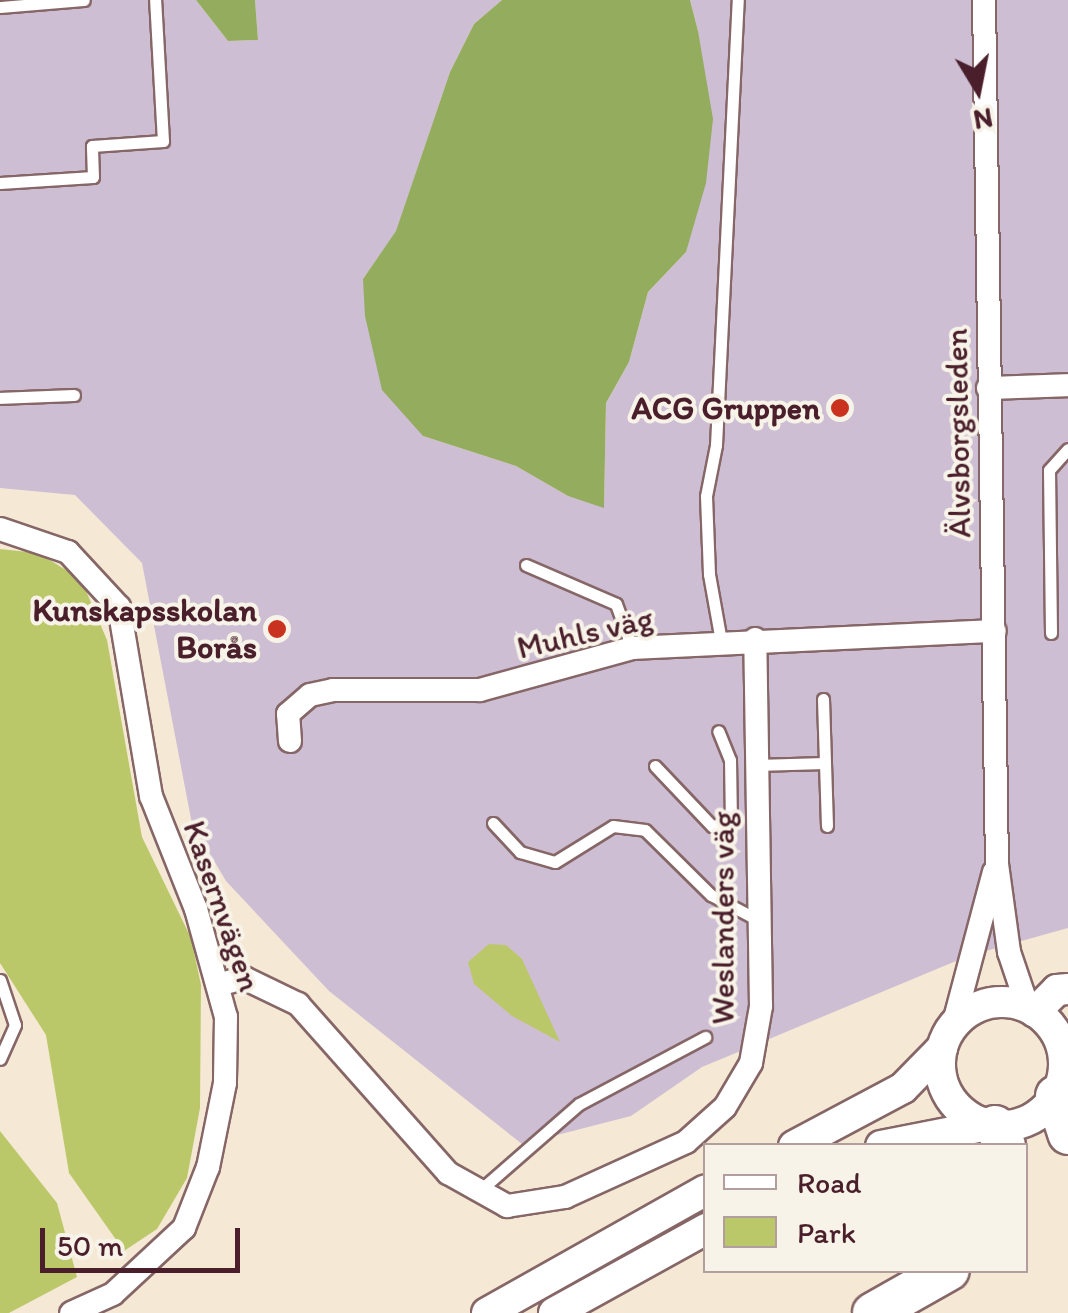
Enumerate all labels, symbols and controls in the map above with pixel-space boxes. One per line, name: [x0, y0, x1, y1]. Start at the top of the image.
north arrow: [928, 40, 1028, 140]
text: N: [971, 101, 995, 138]
street label: Älvsborgsleden: [937, 328, 979, 538]
place label: ACG Gruppen: [631, 389, 820, 427]
marker: ACG Gruppen: [829, 397, 851, 419]
place label: Kunskapsskolan Borås: [32, 592, 257, 667]
street label: Muhls väg: [513, 599, 657, 667]
marker: Kunskapsskolan Borås: [266, 618, 288, 640]
street label: Weslanders väg: [704, 811, 742, 1025]
street label: Kasernvägen: [175, 816, 269, 996]
legend: [703, 1143, 1028, 1273]
text: Road: [797, 1164, 862, 1201]
scale bar: [45, 1208, 245, 1270]
text: Park: [797, 1214, 856, 1251]
text: 50 m: [57, 1227, 123, 1264]

